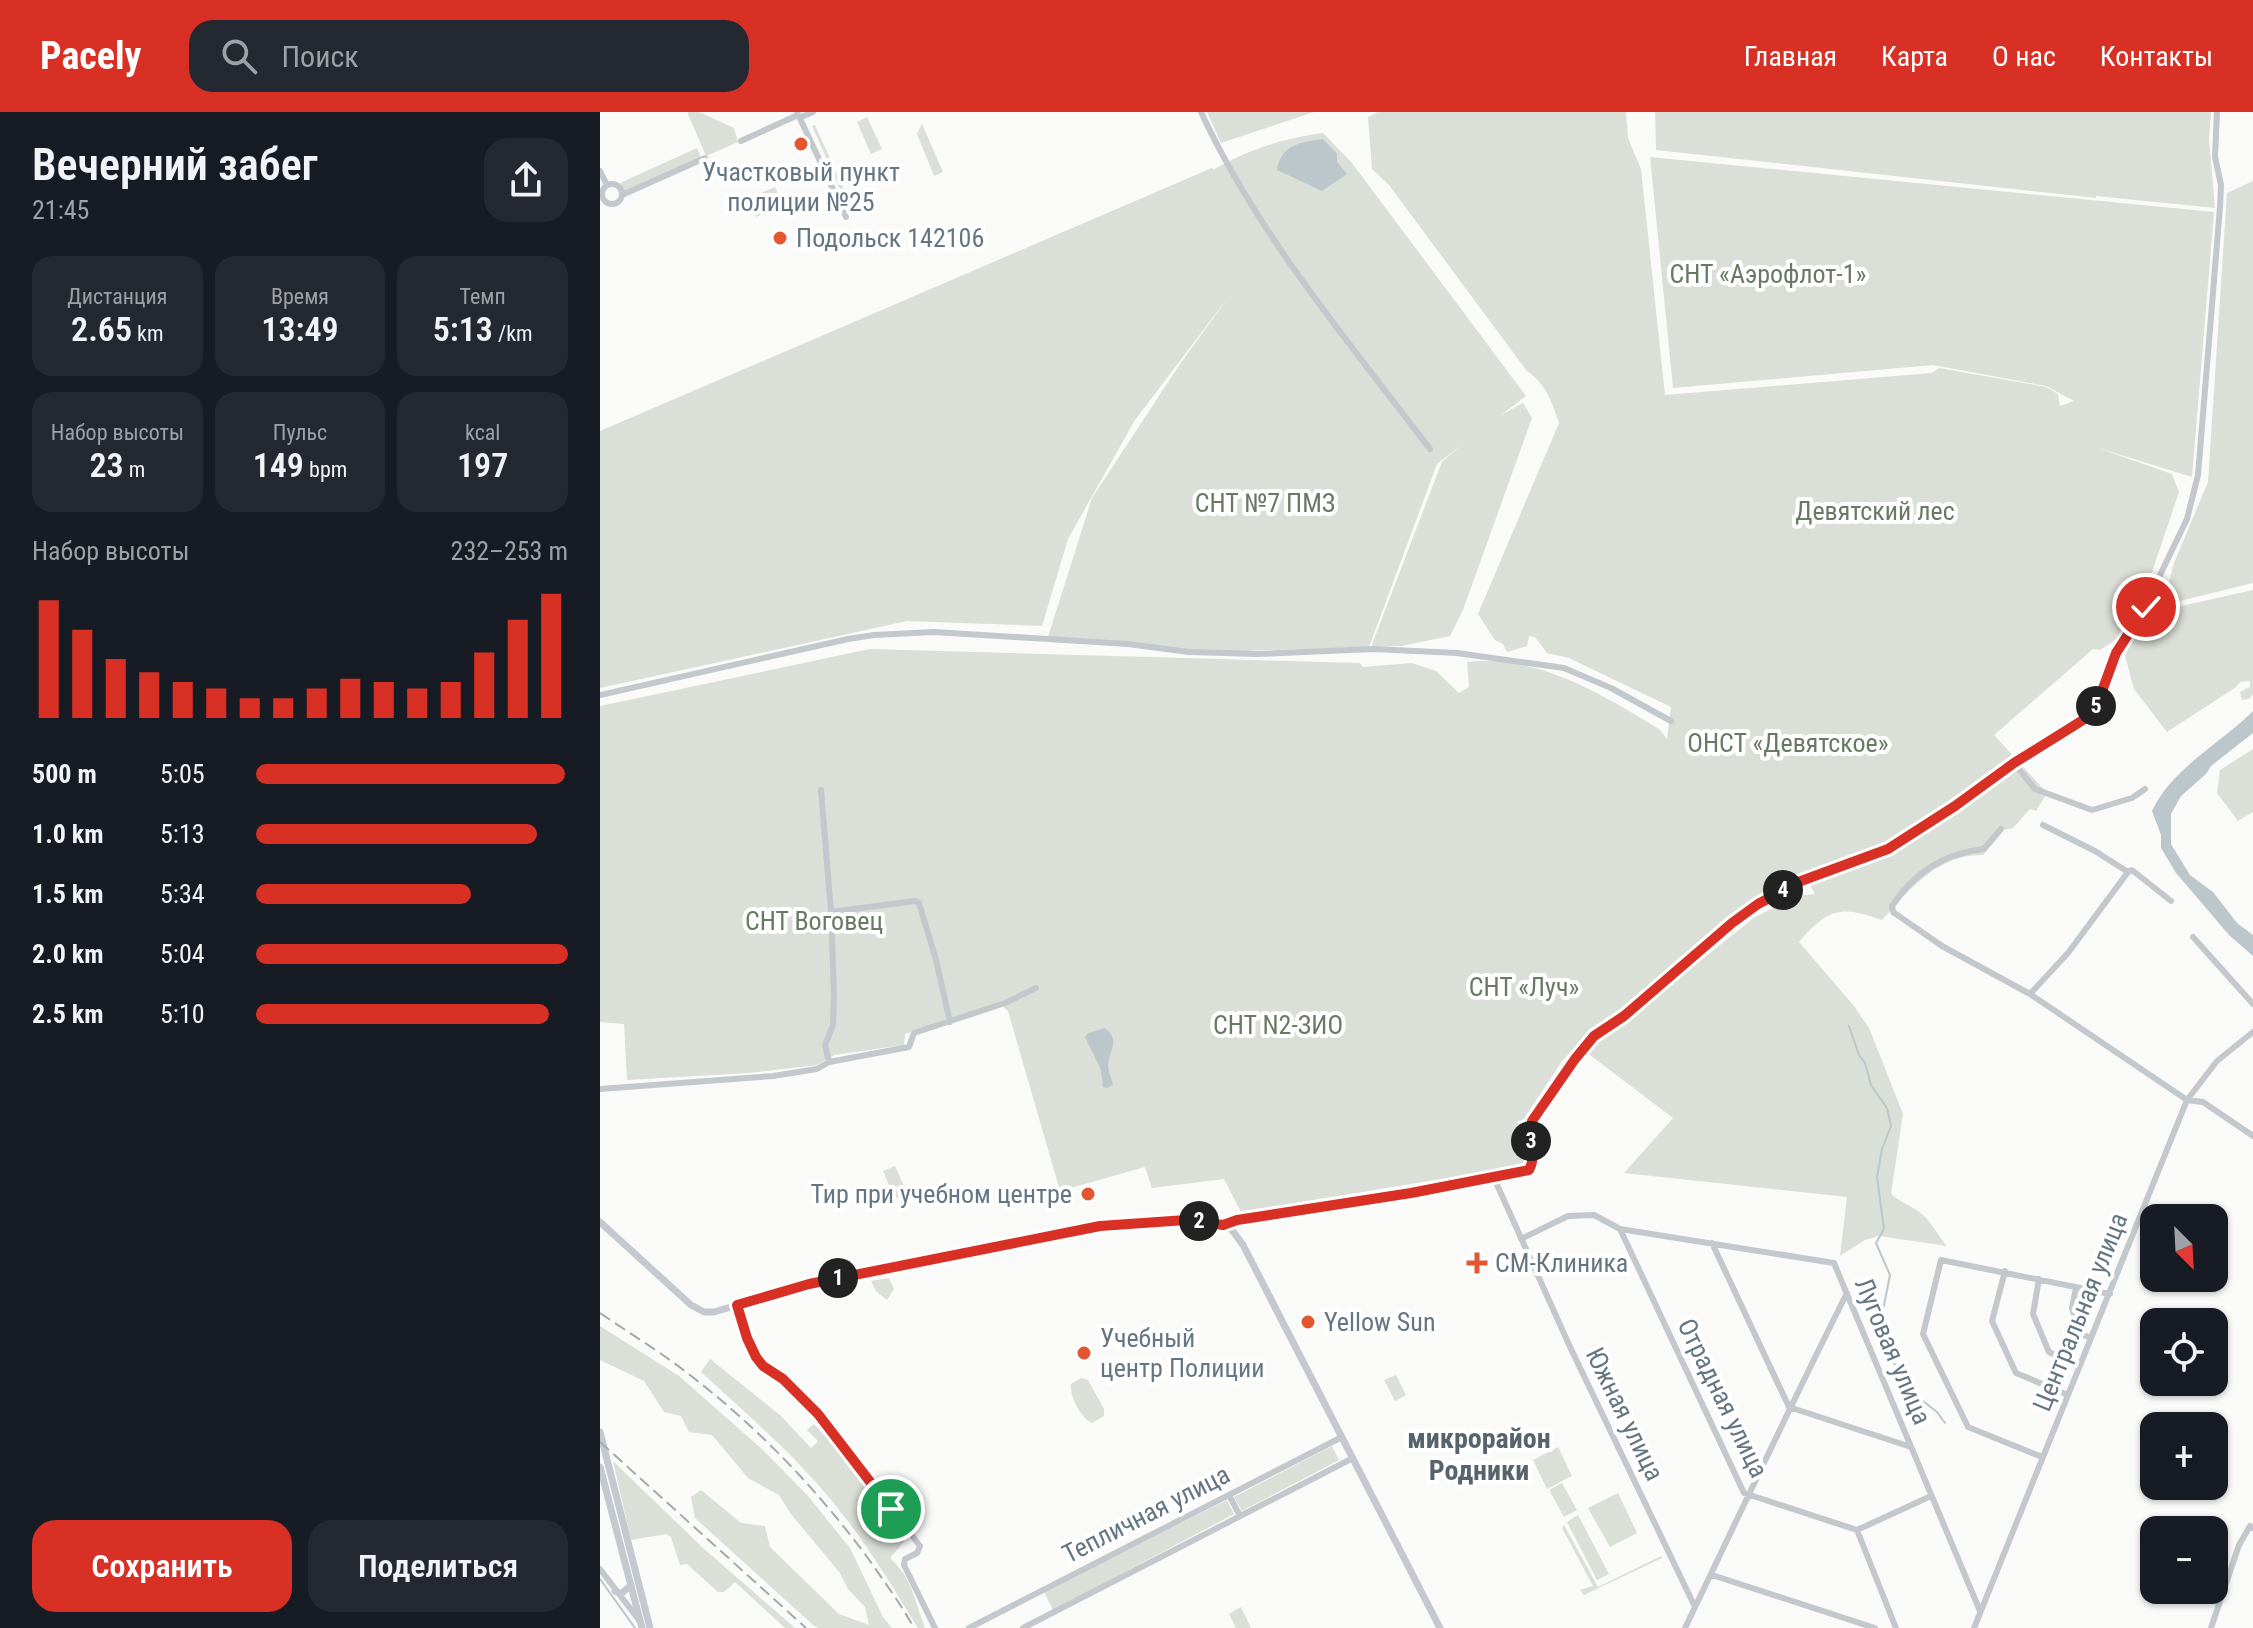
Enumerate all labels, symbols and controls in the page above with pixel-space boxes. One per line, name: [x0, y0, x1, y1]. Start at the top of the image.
search box: [189, 20, 749, 92]
text: Pacely: [40, 34, 141, 78]
icon: search: [217, 34, 261, 78]
text: Поиск: [281, 39, 359, 74]
text: Главная: [1744, 40, 1837, 73]
text: Карта: [1881, 40, 1948, 73]
text: О нас: [1992, 40, 2056, 73]
text: Контакты: [2100, 40, 2213, 73]
marker: Участковый пункт полиции №25: [792, 135, 810, 153]
button: share: [484, 138, 568, 222]
text: Вечерний забег: [32, 139, 318, 191]
place label: Участковый пункт полиции №25: [702, 157, 900, 217]
text: 21:45: [32, 195, 89, 225]
place label: Подольск 142106: [796, 223, 984, 253]
marker: Подольск 142106: [771, 229, 789, 247]
park label: СНТ «Аэрофлот-1»: [1670, 259, 1866, 289]
text: Дистанция: [67, 284, 167, 309]
text: Время: [271, 284, 329, 309]
text: Темп: [460, 284, 506, 309]
text: 2.65: [71, 309, 132, 349]
text: 13:49: [261, 309, 339, 349]
text: 5:13: [433, 309, 493, 349]
text: km: [132, 321, 164, 346]
text: /km: [493, 321, 533, 346]
text: Набор высоты: [51, 420, 184, 445]
text: Пульс: [273, 420, 327, 445]
text: kcal: [465, 420, 500, 445]
text: 23: [89, 445, 124, 485]
text: 149: [253, 445, 304, 485]
text: 197: [457, 445, 508, 485]
text: m: [124, 457, 145, 482]
text: bpm: [304, 457, 347, 482]
park label: СНТ №7 ПМЗ: [1195, 488, 1335, 518]
park label: Девятский лес: [1795, 496, 1955, 526]
text: Набор высоты: [32, 536, 189, 566]
text: 232–253 m: [451, 536, 568, 566]
pin: [2112, 573, 2180, 641]
icon: check: [2124, 585, 2168, 629]
pin: 5: [2076, 686, 2116, 726]
text: 5: [2090, 693, 2102, 718]
park label: ОНСТ «Девятское»: [1687, 728, 1889, 758]
text: 500 m: [32, 759, 97, 789]
text: 5:05: [160, 759, 205, 789]
text: 1.0 km: [32, 819, 104, 849]
text: 5:13: [160, 819, 205, 849]
pin: 4: [1763, 870, 1803, 910]
text: 4: [1777, 877, 1789, 902]
text: 1.5 km: [32, 879, 104, 909]
text: 5:34: [160, 879, 205, 909]
park label: СНТ Воговец: [745, 906, 883, 936]
text: 2.0 km: [32, 939, 104, 969]
text: 5:04: [160, 939, 205, 969]
park label: СНТ «Луч»: [1469, 972, 1579, 1002]
text: 2.5 km: [32, 999, 104, 1029]
text: 5:10: [160, 999, 205, 1029]
park label: СНТ N2-ЗИО: [1213, 1010, 1343, 1040]
pin: 3: [1511, 1121, 1551, 1161]
text: 3: [1525, 1128, 1537, 1153]
place label: Тир при учебном центре: [811, 1179, 1072, 1209]
marker: Тир при учебном центре: [1079, 1185, 1097, 1203]
pin: 2: [1179, 1201, 1219, 1241]
north arrow: [2140, 1204, 2228, 1292]
map controls: [2140, 1204, 2228, 1604]
text: 2: [1193, 1208, 1205, 1233]
street label: Центральная улица: [2027, 1208, 2133, 1416]
place label: СМ-Клиника: [1495, 1248, 1628, 1278]
marker: СМ-Клиника: [1466, 1252, 1488, 1274]
pin: 1: [818, 1258, 858, 1298]
text: 1: [832, 1265, 844, 1290]
street label: Луговая улица: [1849, 1273, 1937, 1429]
place label: Yellow Sun: [1324, 1307, 1436, 1337]
button: locate: [2140, 1308, 2228, 1396]
marker: Yellow Sun: [1299, 1313, 1317, 1331]
street label: Отрадная улица: [1672, 1314, 1774, 1482]
place label: Учебный центр Полиции: [1100, 1323, 1265, 1383]
street label: Южная улица: [1580, 1343, 1670, 1485]
marker: Учебный центр Полиции: [1075, 1344, 1093, 1362]
button: +: [2140, 1412, 2228, 1500]
district label: микрорайон Родники: [1407, 1422, 1551, 1487]
street label: Тепличная улица: [1057, 1459, 1235, 1569]
pin: [857, 1475, 925, 1543]
icon: arrive: [869, 1487, 913, 1531]
button: −: [2140, 1516, 2228, 1604]
button: Сохранить: [32, 1520, 292, 1612]
button: Поделиться: [308, 1520, 568, 1612]

